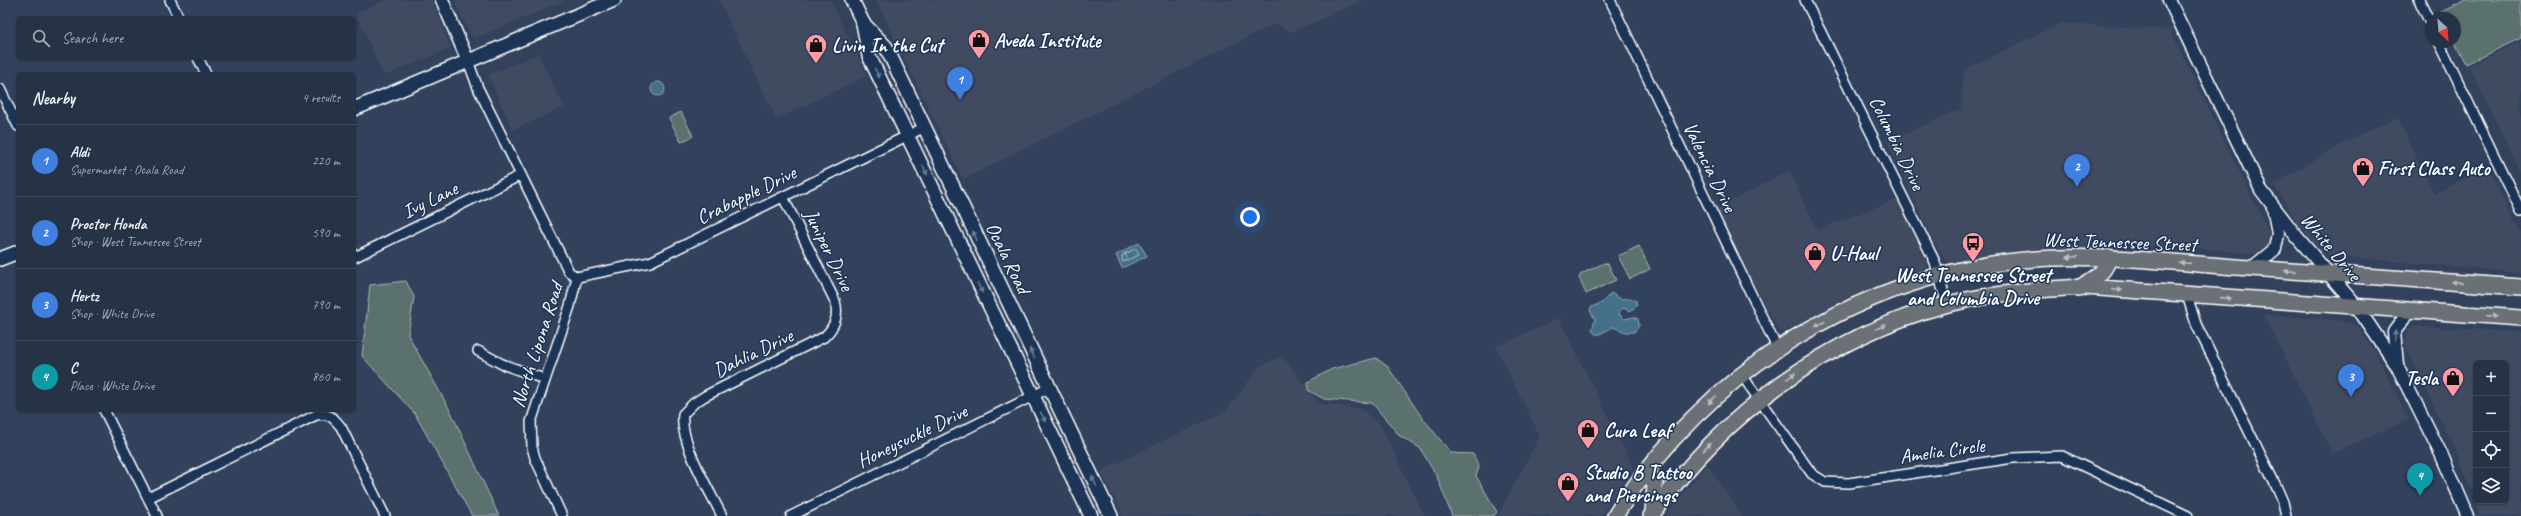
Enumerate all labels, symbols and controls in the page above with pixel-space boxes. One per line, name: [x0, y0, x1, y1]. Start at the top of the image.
north arrow: [2425, 12, 2461, 48]
search box: [16, 16, 356, 60]
icon: search: [30, 27, 52, 49]
shop icon: Aveda Institute: [966, 27, 992, 60]
place label: Aveda Institute: [994, 28, 1102, 53]
text: Search here: [62, 29, 123, 48]
shop icon: Livin In the Cut: [803, 32, 829, 65]
place label: Livin In the Cut: [832, 33, 946, 58]
pin: 1: [947, 67, 973, 100]
one-way arrow: [874, 68, 880, 79]
text: Nearby: [32, 88, 75, 109]
text: 4 results: [302, 90, 340, 106]
street label: Columbia Drive: [1864, 92, 1931, 195]
street label: Valencia Drive: [1677, 118, 1743, 217]
text: Aldi: [70, 143, 89, 162]
text: 1: [42, 153, 48, 169]
text: 220 m: [312, 153, 340, 169]
pin: 2: [2064, 154, 2090, 187]
shop icon: First Class Auto: [2350, 155, 2376, 188]
place label: First Class Auto: [2378, 156, 2491, 181]
street label: Crabapple Drive: [692, 160, 801, 230]
text: Supermarket · Ocala Road: [70, 162, 184, 178]
one-way arrow: [922, 165, 928, 177]
street label: Ivy Lane: [398, 175, 463, 224]
street label: Juniper Drive: [798, 204, 860, 296]
your location: [1240, 207, 1260, 227]
street label: White Drive: [2295, 208, 2368, 287]
text: Proctor Honda: [70, 215, 146, 234]
street label: Ocala Road: [980, 218, 1037, 301]
text: 2: [42, 225, 48, 241]
text: 590 m: [312, 225, 340, 241]
street label: West Tennessee Street: [2043, 227, 2200, 257]
one-way arrow: [972, 230, 978, 242]
bus stop icon: West Tennessee Street and Columbia Drive: [1960, 230, 1986, 263]
text: Shop · West Tennessee Street: [70, 234, 201, 250]
shop icon: U-Haul: [1802, 240, 1828, 273]
place label: U-Haul: [1830, 241, 1882, 266]
one-way arrow: [2066, 254, 2078, 261]
one-way arrow: [2179, 259, 2191, 266]
place label: West Tennessee Street and Columbia Drive: [1895, 263, 2054, 311]
one-way arrow: [2284, 267, 2296, 274]
street label: North Lipona Road: [505, 276, 570, 411]
one-way arrow: [2451, 279, 2463, 286]
one-way arrow: [977, 282, 983, 294]
one-way arrow: [2111, 286, 2123, 293]
text: Hertz: [70, 287, 99, 306]
one-way arrow: [2220, 294, 2232, 301]
text: 3: [42, 297, 48, 313]
text: 790 m: [312, 297, 340, 313]
text: Shop · White Drive: [70, 306, 154, 322]
one-way arrow: [2486, 313, 2498, 320]
one-way arrow: [1814, 320, 1826, 327]
street label: Dahlia Drive: [709, 322, 798, 383]
one-way arrow: [1875, 324, 1887, 331]
one-way arrow: [2392, 329, 2398, 342]
one-way arrow: [1029, 347, 1035, 359]
text: C: [70, 359, 77, 378]
map controls: [2473, 360, 2509, 504]
button: +: [2473, 360, 2509, 396]
pin: 3: [2338, 364, 2364, 397]
shop icon: Tesla: [2440, 365, 2466, 398]
place label: Tesla: [2405, 366, 2440, 391]
text: 4: [42, 369, 48, 385]
text: 860 m: [312, 369, 340, 385]
one-way arrow: [1786, 373, 1796, 381]
text: Place · White Drive: [70, 378, 155, 394]
one-way arrow: [1707, 395, 1717, 405]
button: −: [2473, 396, 2509, 432]
street label: Honeysuckle Drive: [853, 398, 973, 473]
one-way arrow: [1040, 412, 1046, 423]
shop icon: Cura Leaf: [1575, 417, 1601, 450]
place label: Cura Leaf: [1604, 418, 1676, 443]
street label: Amelia Circle: [1898, 432, 1987, 469]
button: locate: [2473, 432, 2509, 468]
one-way arrow: [1703, 442, 1712, 452]
place label: Studio B Tattoo and Piercings: [1584, 460, 1694, 508]
pin: 4: [2407, 463, 2433, 496]
button: layers: [2473, 468, 2509, 504]
shop icon: Studio B Tattoo and Piercings: [1555, 470, 1581, 503]
one-way arrow: [1091, 475, 1097, 487]

